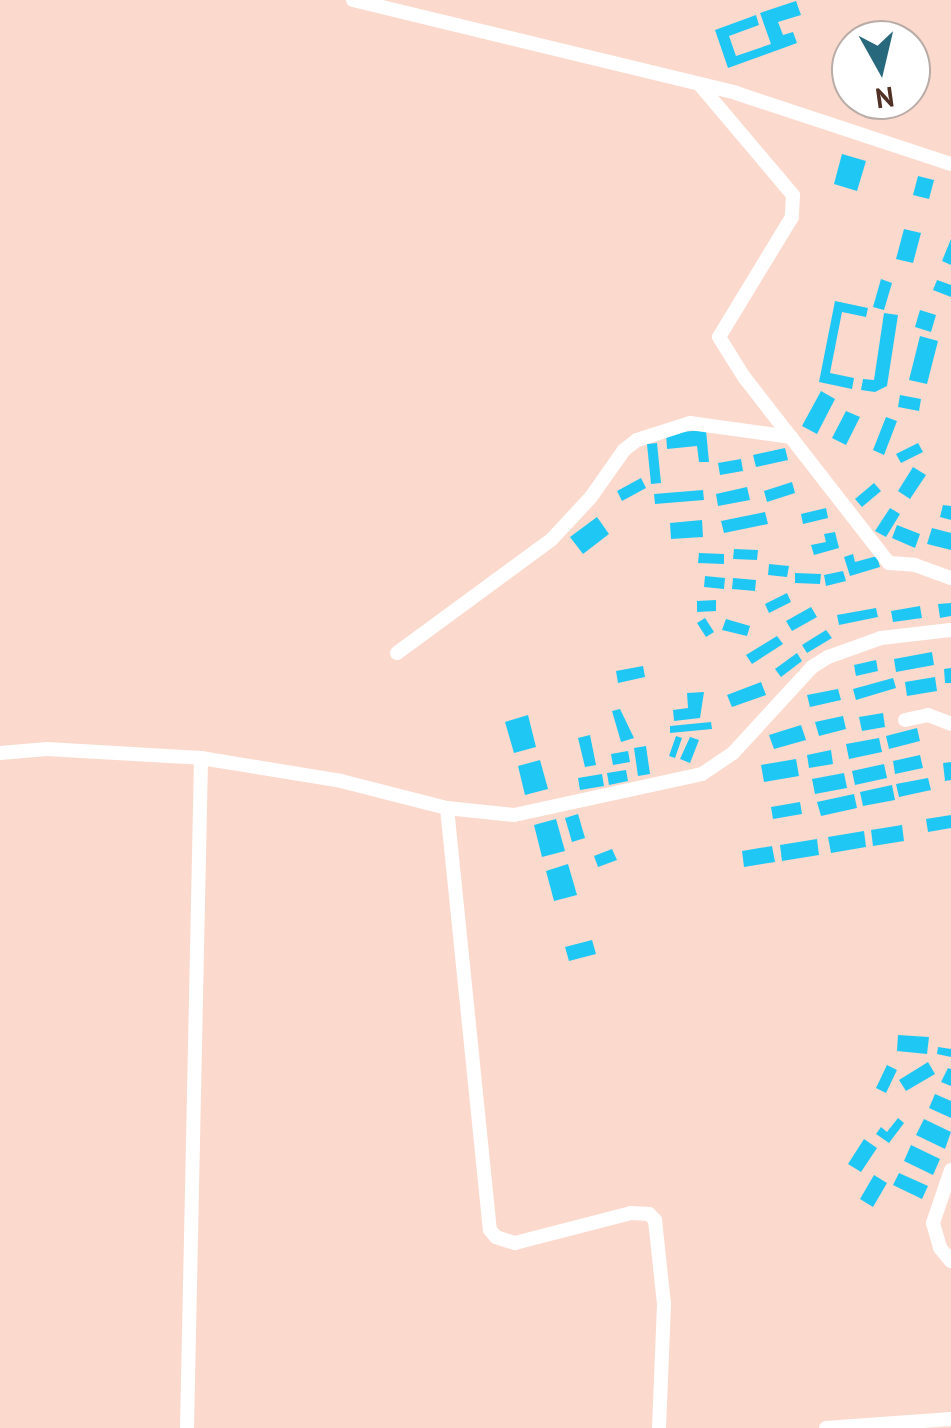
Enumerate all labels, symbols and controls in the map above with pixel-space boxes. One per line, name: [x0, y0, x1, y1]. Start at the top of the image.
north arrow: [831, 20, 931, 120]
text: N: [873, 79, 897, 118]

